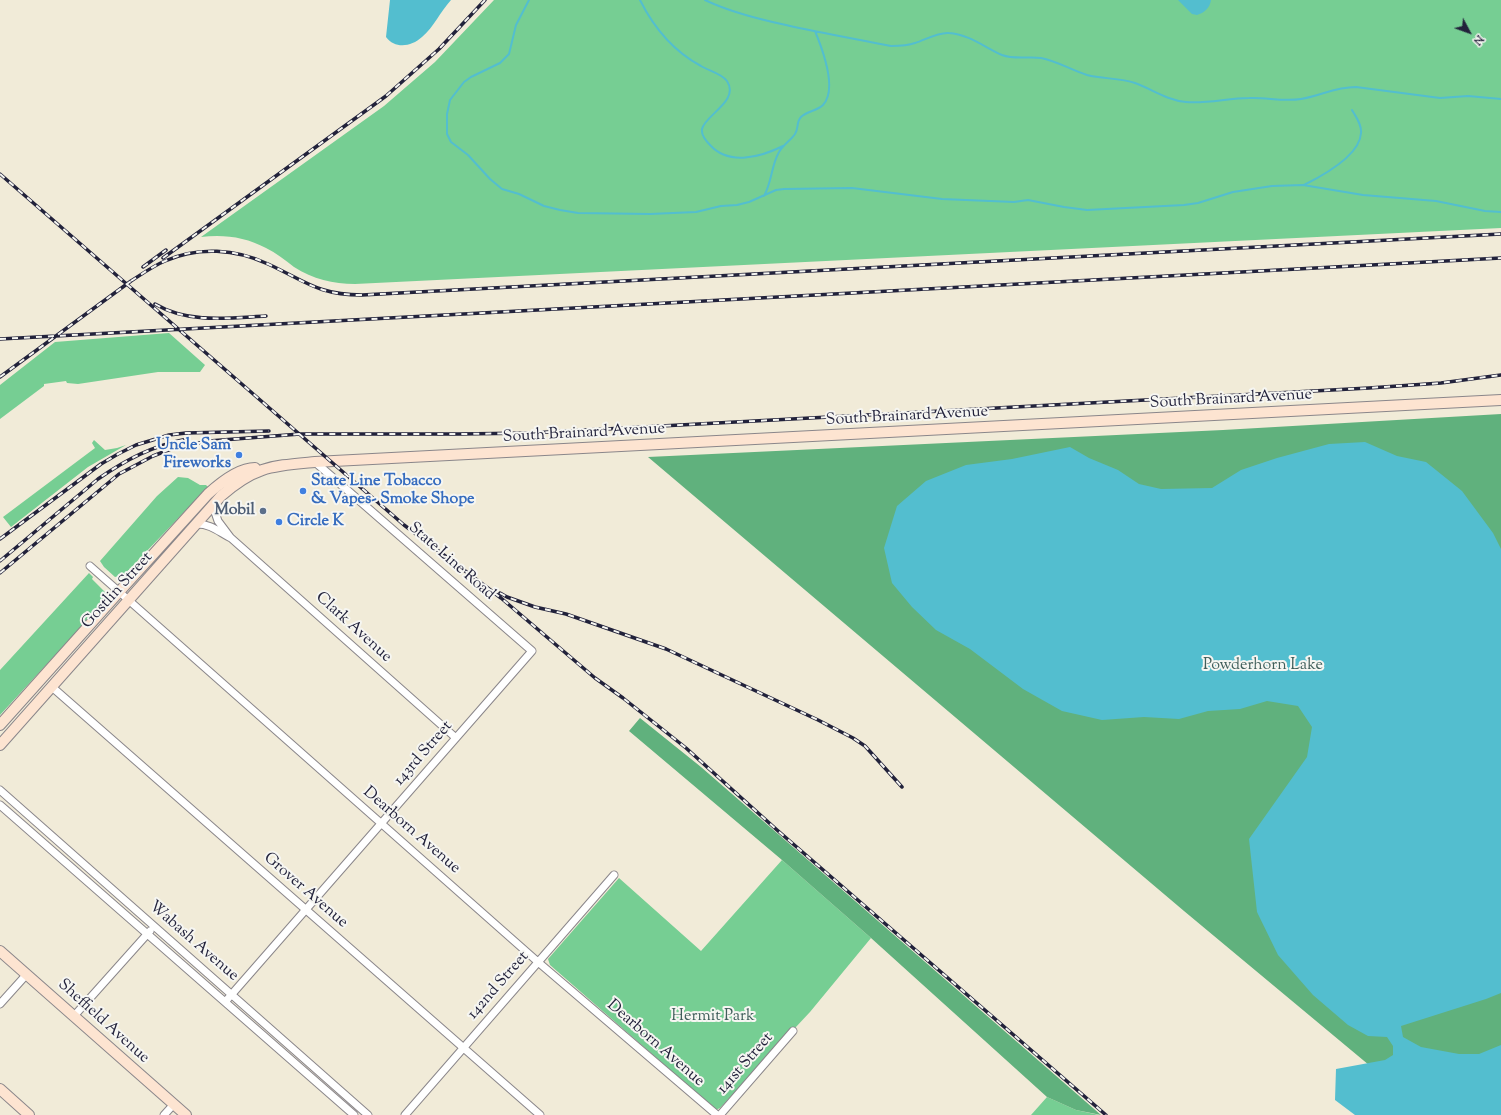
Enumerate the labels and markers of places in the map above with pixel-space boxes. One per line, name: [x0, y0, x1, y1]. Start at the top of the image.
place label: Uncle Sam Fireworks: [156, 436, 231, 474]
marker: Uncle Sam Fireworks: [234, 450, 244, 460]
place label: State Line Tobacco & Vapes- Smoke Shope: [311, 472, 474, 510]
marker: State Line Tobacco & Vapes- Smoke Shope: [298, 486, 308, 496]
place label: Mobil: [214, 501, 255, 521]
marker: Mobil: [258, 506, 268, 516]
place label: Circle K: [287, 512, 344, 532]
marker: Circle K: [274, 517, 284, 527]

